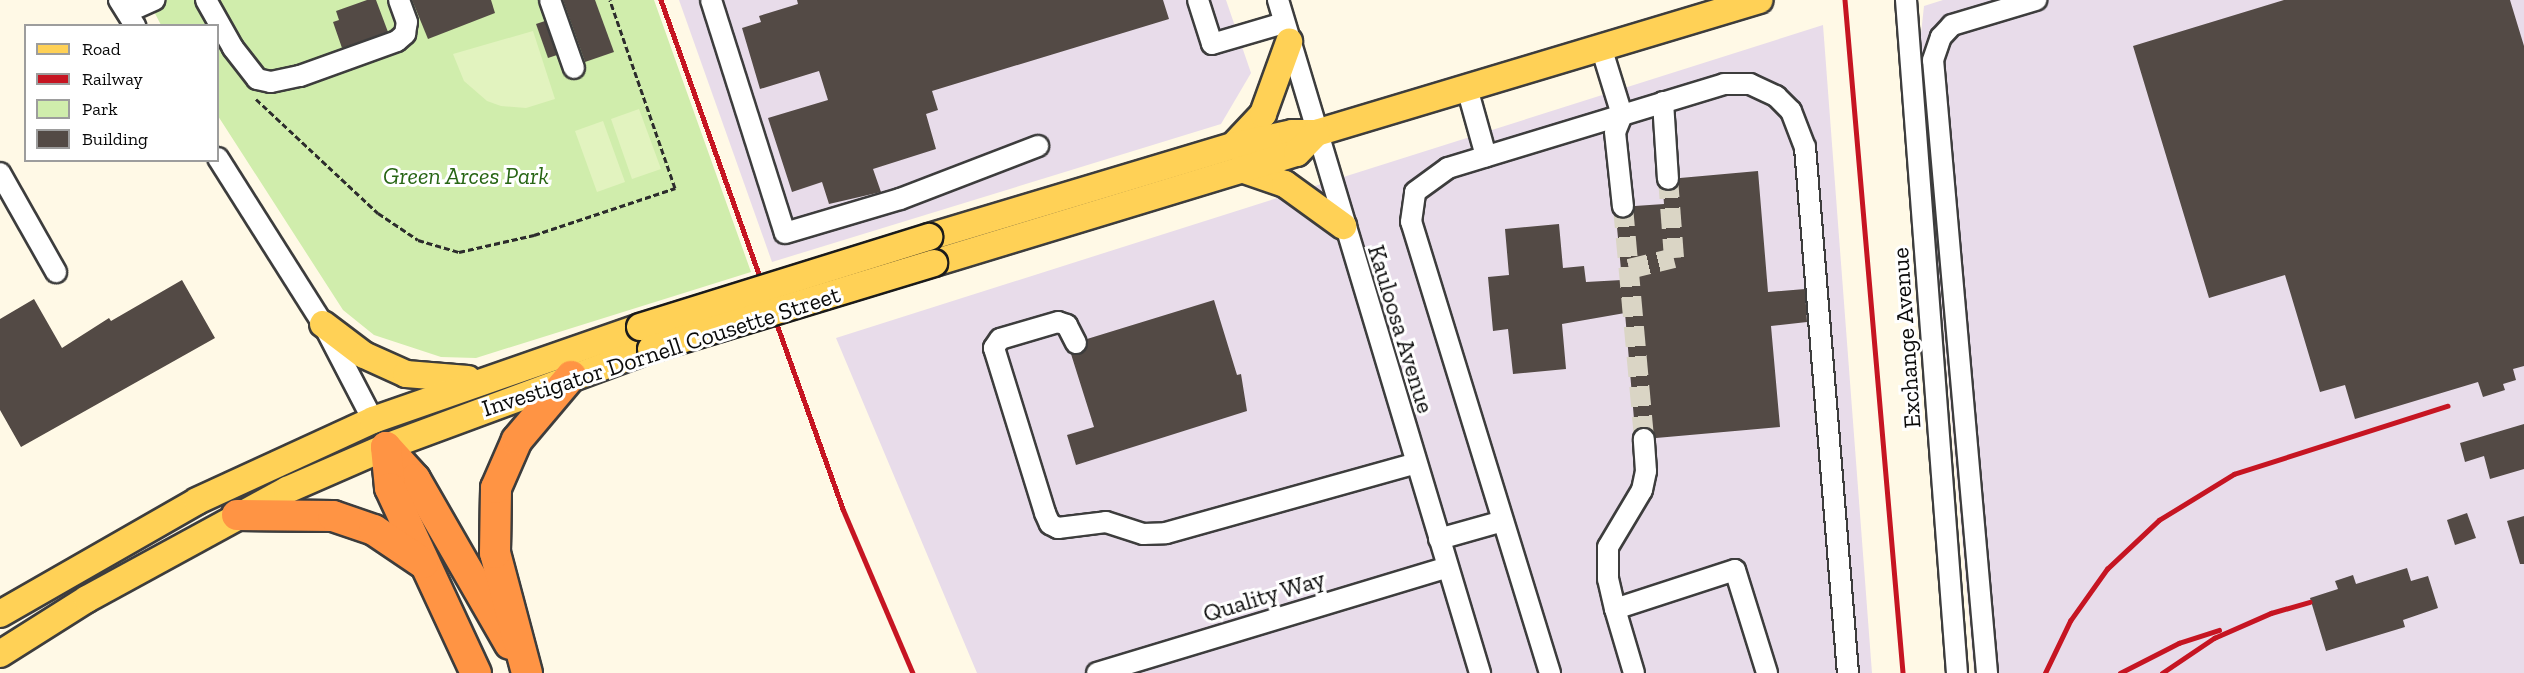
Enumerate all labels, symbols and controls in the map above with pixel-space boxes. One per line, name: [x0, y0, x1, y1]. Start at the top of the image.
legend: [24, 24, 219, 162]
text: Road: [82, 38, 121, 60]
text: Railway: [82, 68, 143, 90]
text: Park: [82, 98, 118, 120]
text: Building: [82, 128, 148, 150]
park label: Green Arces Park: [383, 162, 549, 190]
street label: Kauloosa Avenue: [1362, 241, 1440, 417]
street label: Exchange Avenue: [1885, 246, 1927, 430]
street label: Investigator Dornell Cousette Street: [478, 279, 844, 423]
street label: Quality Way: [1199, 564, 1329, 628]

